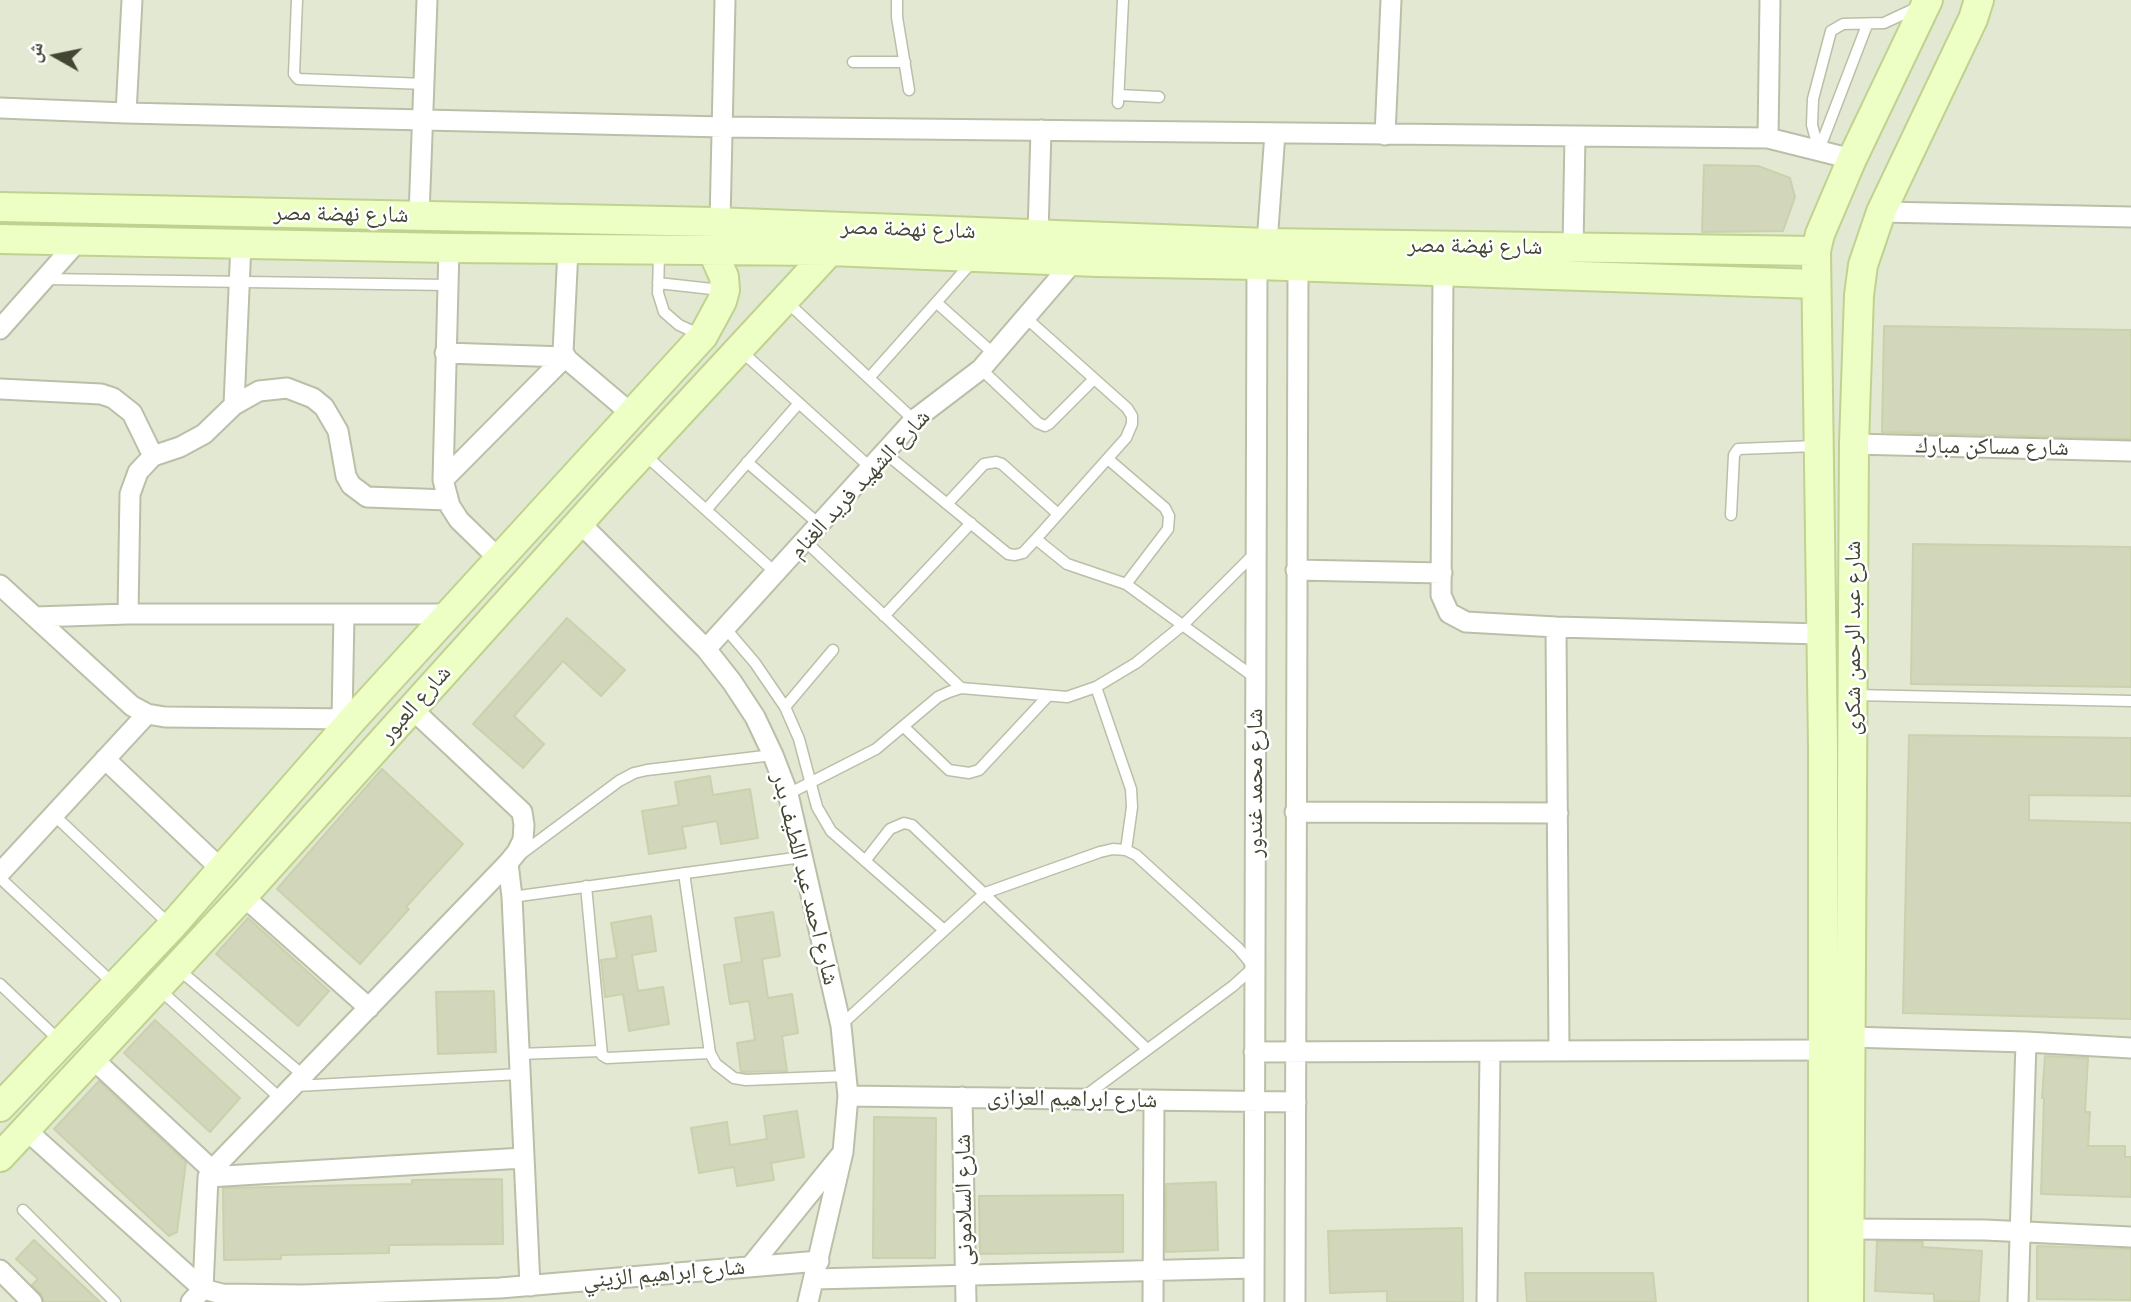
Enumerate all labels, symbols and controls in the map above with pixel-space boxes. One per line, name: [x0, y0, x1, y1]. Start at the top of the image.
north arrow: [21, 21, 91, 91]
text: ش: [22, 41, 48, 64]
street label: شارع نهضة مصر: [273, 199, 409, 229]
street label: شارع نهضة مصر: [840, 213, 976, 245]
street label: شارع نهضة مصر: [1407, 231, 1543, 261]
street label: شارع الشهيد فريد الغنام: [784, 404, 936, 564]
street label: شارع مساكن مبارك: [1915, 432, 2069, 462]
street label: شارع عبد الرحمن شكرى: [1839, 541, 1867, 735]
street label: شارع العبور: [373, 659, 457, 749]
street label: شارع محمد غندور: [1241, 708, 1269, 858]
street label: شارع احمد عبد اللطيف بدر: [765, 770, 845, 988]
street label: شارع ابراهيم العزازى: [987, 1084, 1157, 1114]
street label: شارع السلامونى: [949, 1134, 979, 1266]
street label: شارع ابراهيم الزيني: [582, 1253, 746, 1295]

